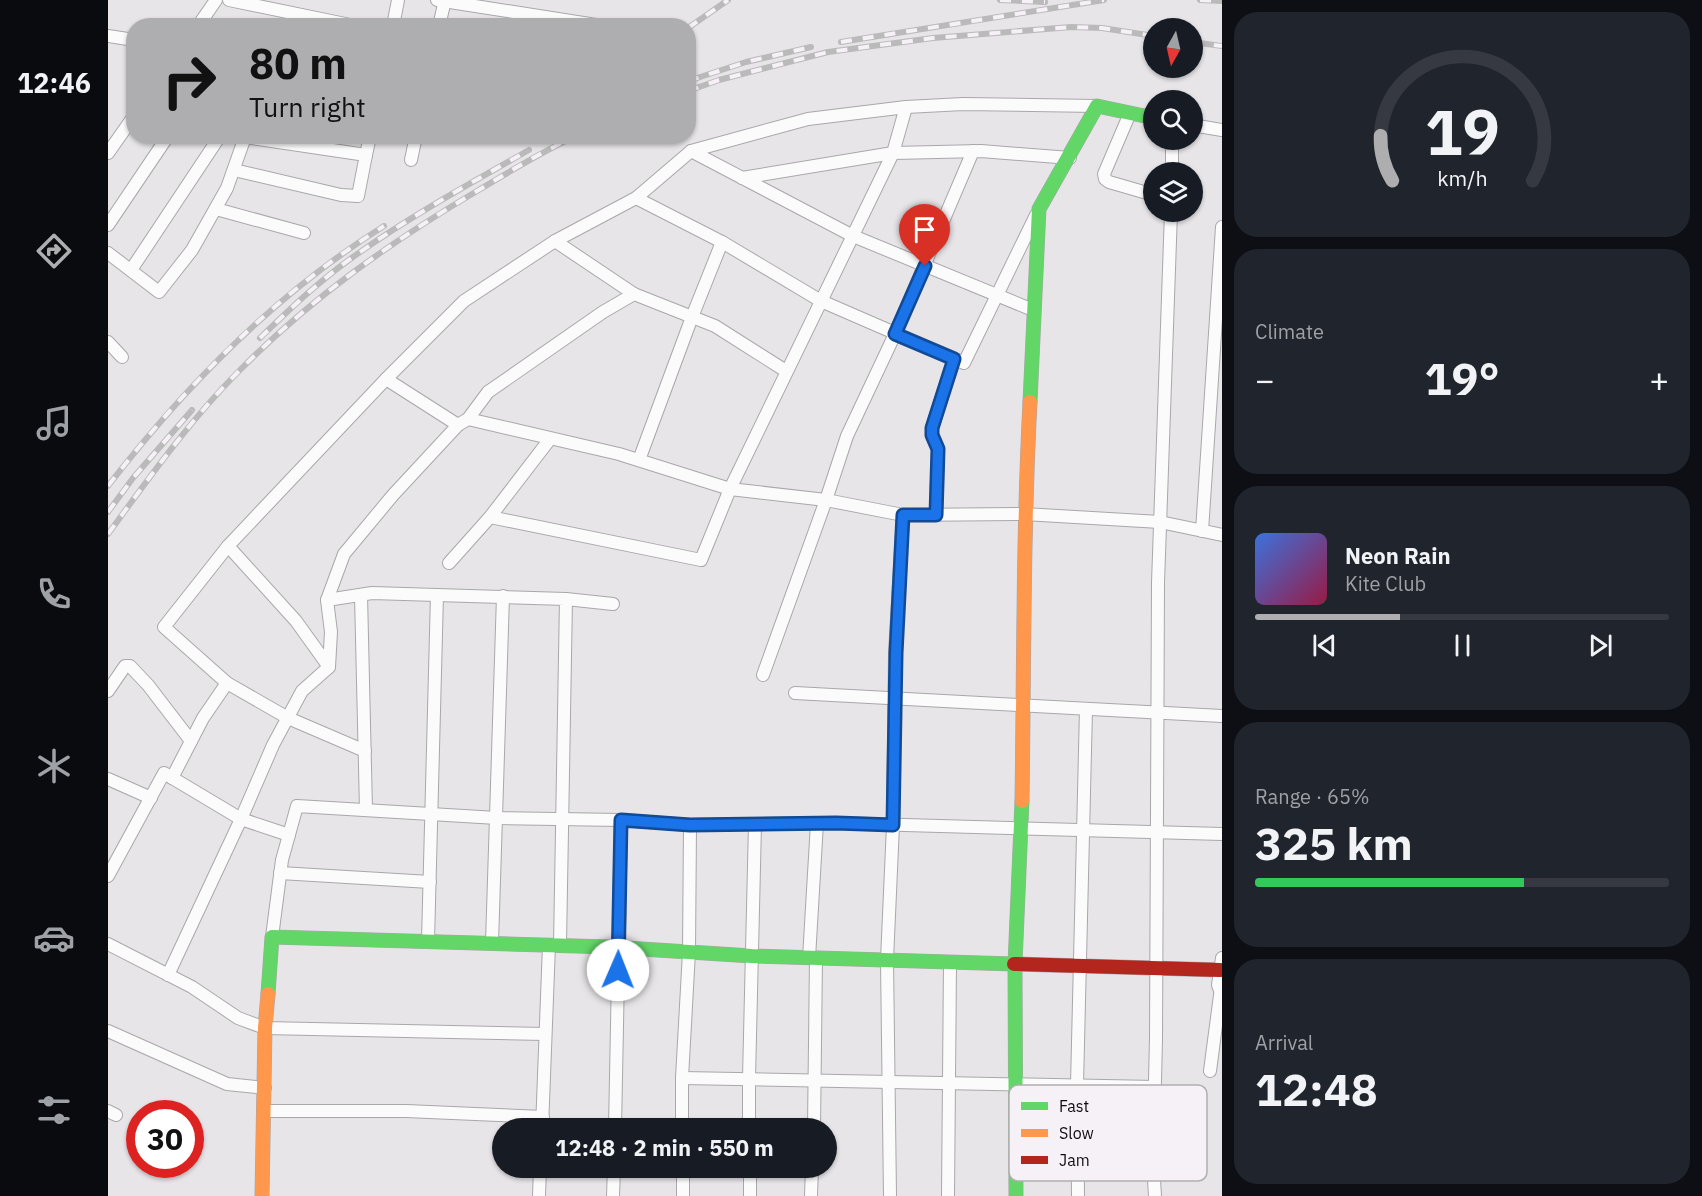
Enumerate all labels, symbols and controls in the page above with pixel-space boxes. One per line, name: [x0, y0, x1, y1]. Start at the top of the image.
north arrow: [1143, 18, 1203, 78]
map controls: [1143, 18, 1203, 222]
text: 80 m: [249, 36, 347, 91]
icon: right: [150, 42, 228, 120]
text: 12:46: [17, 65, 91, 100]
text: Turn right: [249, 89, 366, 124]
button: search: [1143, 90, 1203, 150]
text: 19: [1425, 92, 1499, 173]
button: layers: [1143, 162, 1203, 222]
text: km/h: [1437, 165, 1487, 193]
pin: [899, 204, 950, 266]
icon: arrive: [908, 213, 941, 246]
icon: directions: [33, 230, 75, 272]
text: Climate: [1255, 318, 1324, 345]
text: 19°: [1424, 349, 1500, 407]
text: −: [1255, 358, 1275, 401]
text: +: [1649, 358, 1669, 401]
icon: music: [33, 402, 75, 444]
text: Neon Rain: [1345, 541, 1451, 570]
text: Kite Club: [1345, 570, 1426, 597]
icon: phone: [33, 573, 75, 615]
icon: previous: [1308, 629, 1341, 662]
icon: pause: [1446, 629, 1479, 662]
icon: next: [1584, 629, 1617, 662]
icon: climate: [33, 745, 75, 787]
text: Range · 65%: [1255, 783, 1370, 810]
text: 325 km: [1255, 814, 1413, 872]
icon: car: [33, 917, 75, 959]
position arrow: [586, 938, 650, 1002]
text: Arrival: [1255, 1029, 1313, 1056]
text: 12:48: [1255, 1060, 1378, 1118]
legend: [1009, 1085, 1207, 1181]
icon: filters: [33, 1089, 75, 1131]
text: Fast: [1059, 1096, 1089, 1116]
speed limit sign: 30: [126, 1100, 204, 1178]
text: Slow: [1059, 1123, 1094, 1143]
text: 12:48 · 2 min · 550 m: [555, 1133, 774, 1162]
text: Jam: [1059, 1150, 1090, 1170]

